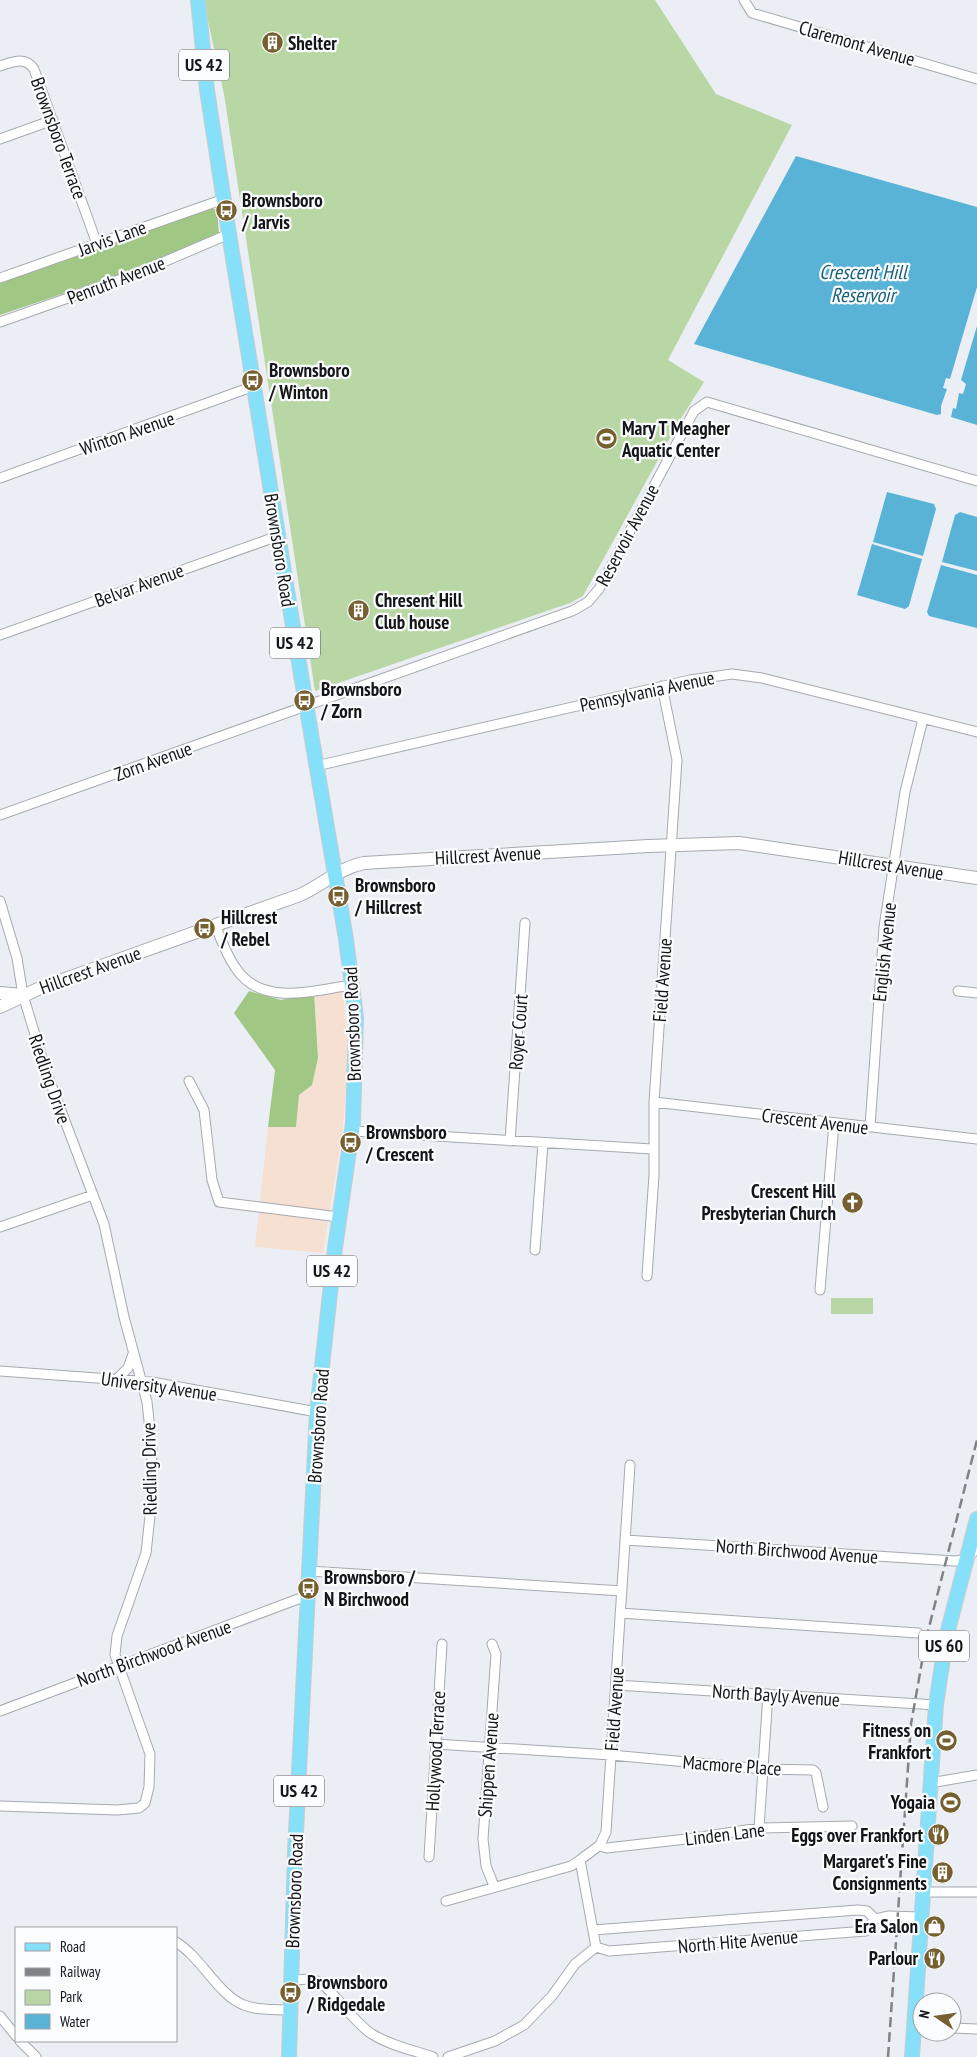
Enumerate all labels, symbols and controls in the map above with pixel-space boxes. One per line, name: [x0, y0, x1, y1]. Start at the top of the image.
street label: Claremont Avenue: [796, 15, 918, 71]
building icon: Shelter: [260, 31, 284, 55]
place label: Shelter: [288, 31, 337, 55]
road number: US 42: [179, 50, 229, 80]
street label: Brownsboro Terrace: [26, 74, 92, 202]
place label: Brownsboro / Jarvis: [241, 188, 323, 234]
bus stop icon: Brownsboro / Jarvis: [214, 199, 238, 223]
street label: Jarvis Lane: [74, 215, 149, 262]
street label: Penruth Avenue: [64, 250, 168, 310]
water label: Crescent Hill Reservoir: [819, 259, 909, 308]
place label: Brownsboro / Winton: [268, 358, 350, 404]
bus stop icon: Brownsboro / Winton: [241, 369, 265, 393]
street label: Winton Avenue: [77, 406, 178, 460]
place label: Mary T Meagher Aquatic Center: [621, 416, 730, 462]
sports icon: Mary T Meagher Aquatic Center: [594, 427, 618, 451]
street label: Reservoir Avenue: [590, 480, 664, 590]
street label: Brownsboro Road: [259, 492, 301, 608]
street label: Belvar Avenue: [91, 558, 187, 612]
place label: Chresent Hill Club house: [375, 588, 463, 634]
building icon: Chresent Hill Club house: [347, 599, 371, 623]
road number: US 42: [270, 628, 320, 658]
street label: Pennsylvania Avenue: [577, 665, 717, 717]
place label: Brownsboro / Zorn: [320, 677, 402, 723]
bus stop icon: Brownsboro / Zorn: [293, 688, 317, 712]
street label: Zorn Avenue: [111, 736, 195, 786]
street label: Hillcrest Avenue: [434, 840, 542, 870]
street label: Hillcrest Avenue: [837, 845, 945, 885]
place label: Brownsboro / Hillcrest: [354, 873, 436, 919]
bus stop icon: Brownsboro / Hillcrest: [327, 884, 351, 908]
street label: English Avenue: [867, 901, 901, 1003]
place label: Hillcrest / Rebel: [220, 905, 278, 951]
bus stop icon: Hillcrest / Rebel: [193, 916, 217, 940]
street label: Field Avenue: [647, 937, 677, 1023]
street label: Hillcrest Avenue: [36, 941, 144, 999]
street label: Brownsboro Road: [338, 966, 366, 1082]
street label: Royer Court: [503, 992, 533, 1071]
street label: Riedling Drive: [24, 1031, 77, 1127]
street label: Crescent Avenue: [760, 1103, 870, 1139]
place label: Brownsboro / Crescent: [365, 1120, 447, 1166]
bus stop icon: Brownsboro / Crescent: [338, 1131, 362, 1155]
place label: Crescent Hill Presbyterian Church: [701, 1179, 836, 1225]
church icon: Crescent Hill Presbyterian Church: [840, 1190, 864, 1214]
road number: US 42: [307, 1256, 357, 1286]
street label: University Avenue: [100, 1366, 219, 1406]
street label: Brownsboro Road: [302, 1368, 334, 1484]
street label: Riedling Drive: [136, 1422, 162, 1516]
street label: North Birchwood Avenue: [715, 1533, 879, 1569]
place label: Brownsboro / N Birchwood: [324, 1565, 415, 1611]
bus stop icon: Brownsboro / N Birchwood: [296, 1576, 320, 1600]
street label: North Birchwood Avenue: [74, 1614, 235, 1692]
road number: US 60: [919, 1630, 969, 1662]
street label: Field Avenue: [599, 1666, 629, 1752]
street label: North Bayly Avenue: [711, 1679, 841, 1711]
street label: Hollywood Terrace: [420, 1690, 450, 1812]
street label: Shippen Avenue: [472, 1712, 504, 1818]
place label: Fitness on Frankfort: [862, 1718, 931, 1764]
sports icon: Fitness on Frankfort: [935, 1729, 959, 1753]
street label: Macmore Place: [682, 1750, 782, 1780]
road number: US 42: [274, 1775, 324, 1806]
place label: Yogaia: [889, 1790, 935, 1814]
sports icon: Yogaia: [939, 1790, 963, 1814]
street label: Linden Lane: [684, 1817, 766, 1851]
place label: Eggs over Frankfort: [791, 1823, 923, 1847]
restaurant icon: Eggs over Frankfort: [927, 1823, 951, 1847]
street label: Brownsboro Road: [280, 1833, 308, 1949]
place label: Margaret's Fine Consignments: [823, 1849, 927, 1895]
building icon: Margaret's Fine Consignments: [931, 1860, 955, 1884]
place label: Era Salon: [855, 1914, 918, 1938]
shop icon: Era Salon: [922, 1914, 946, 1938]
street label: North Hite Avenue: [677, 1924, 799, 1958]
legend: [15, 1927, 178, 2042]
text: Road: [60, 1937, 86, 1956]
place label: Parlour: [869, 1946, 918, 1970]
restaurant icon: Parlour: [922, 1946, 946, 1970]
text: Railway: [60, 1962, 101, 1981]
place label: Brownsboro / Ridgedale: [306, 1970, 388, 2016]
bus stop icon: Brownsboro / Ridgedale: [279, 1981, 303, 2005]
text: Park: [60, 1987, 82, 2006]
north arrow: [912, 1992, 962, 2042]
text: N: [915, 2008, 934, 2020]
text: Water: [60, 2012, 91, 2031]

